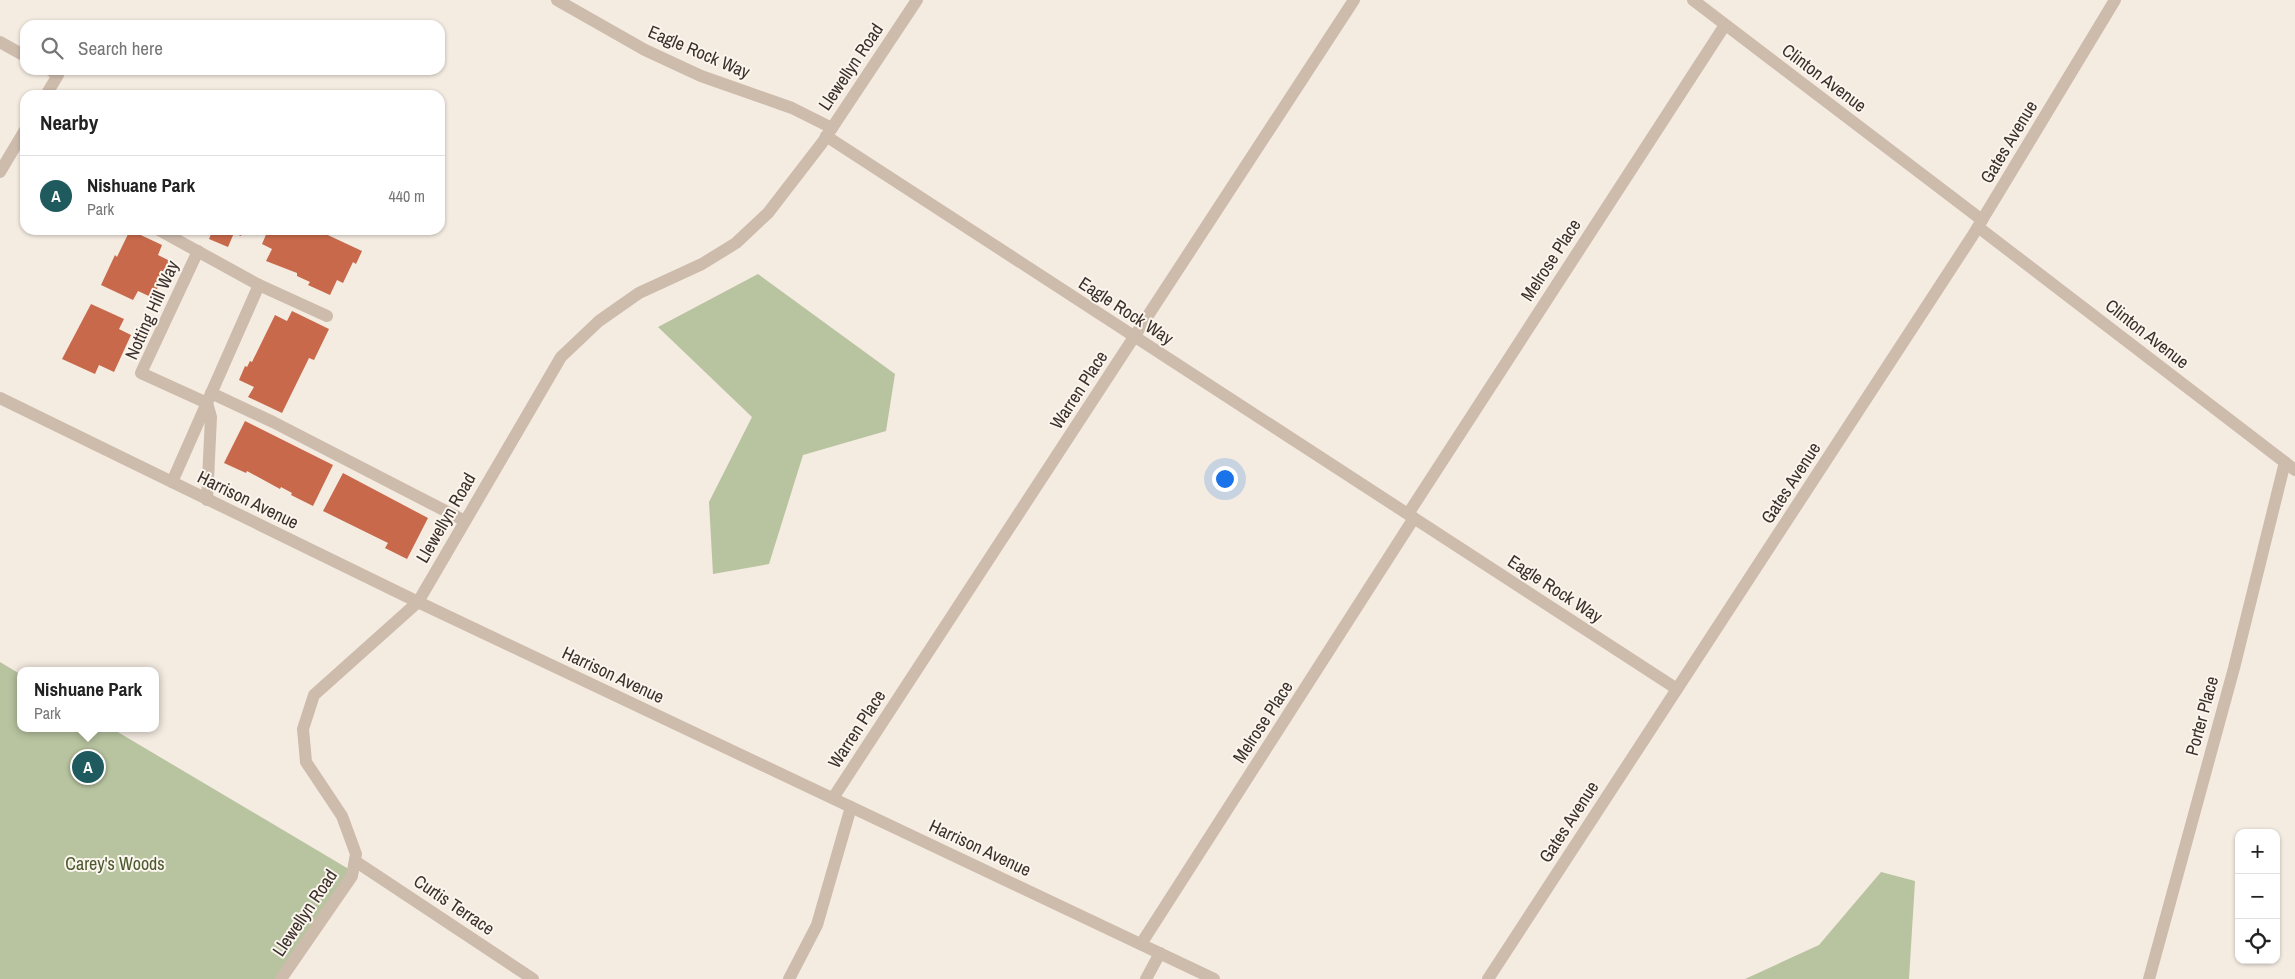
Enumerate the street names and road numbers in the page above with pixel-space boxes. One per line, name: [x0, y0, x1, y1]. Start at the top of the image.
street label: Llewellyn Road: [812, 18, 889, 115]
street label: Eagle Rock Way: [644, 19, 755, 84]
street label: Clinton Avenue: [1777, 38, 1872, 118]
street label: Gates Avenue: [1974, 96, 2043, 188]
street label: Melrose Place: [1515, 214, 1587, 306]
street label: Notting Hill Way: [119, 256, 185, 363]
street label: Eagle Rock Way: [1074, 271, 1179, 351]
street label: Clinton Avenue: [2100, 293, 2194, 374]
street label: Warren Place: [1044, 346, 1113, 434]
street label: Gates Avenue: [1755, 437, 1826, 528]
street label: Harrison Avenue: [193, 464, 303, 535]
street label: Llewellyn Road: [410, 468, 481, 567]
street label: Eagle Rock Way: [1503, 549, 1608, 629]
street label: Harrison Avenue: [558, 640, 668, 709]
street label: Porter Place: [2179, 673, 2224, 758]
street label: Melrose Place: [1227, 676, 1299, 768]
street label: Warren Place: [822, 685, 891, 773]
street label: Gates Avenue: [1533, 776, 1604, 867]
street label: Harrison Avenue: [925, 813, 1035, 882]
street label: Llewellyn Road: [266, 864, 343, 961]
street label: Curtis Terrace: [409, 868, 500, 941]

